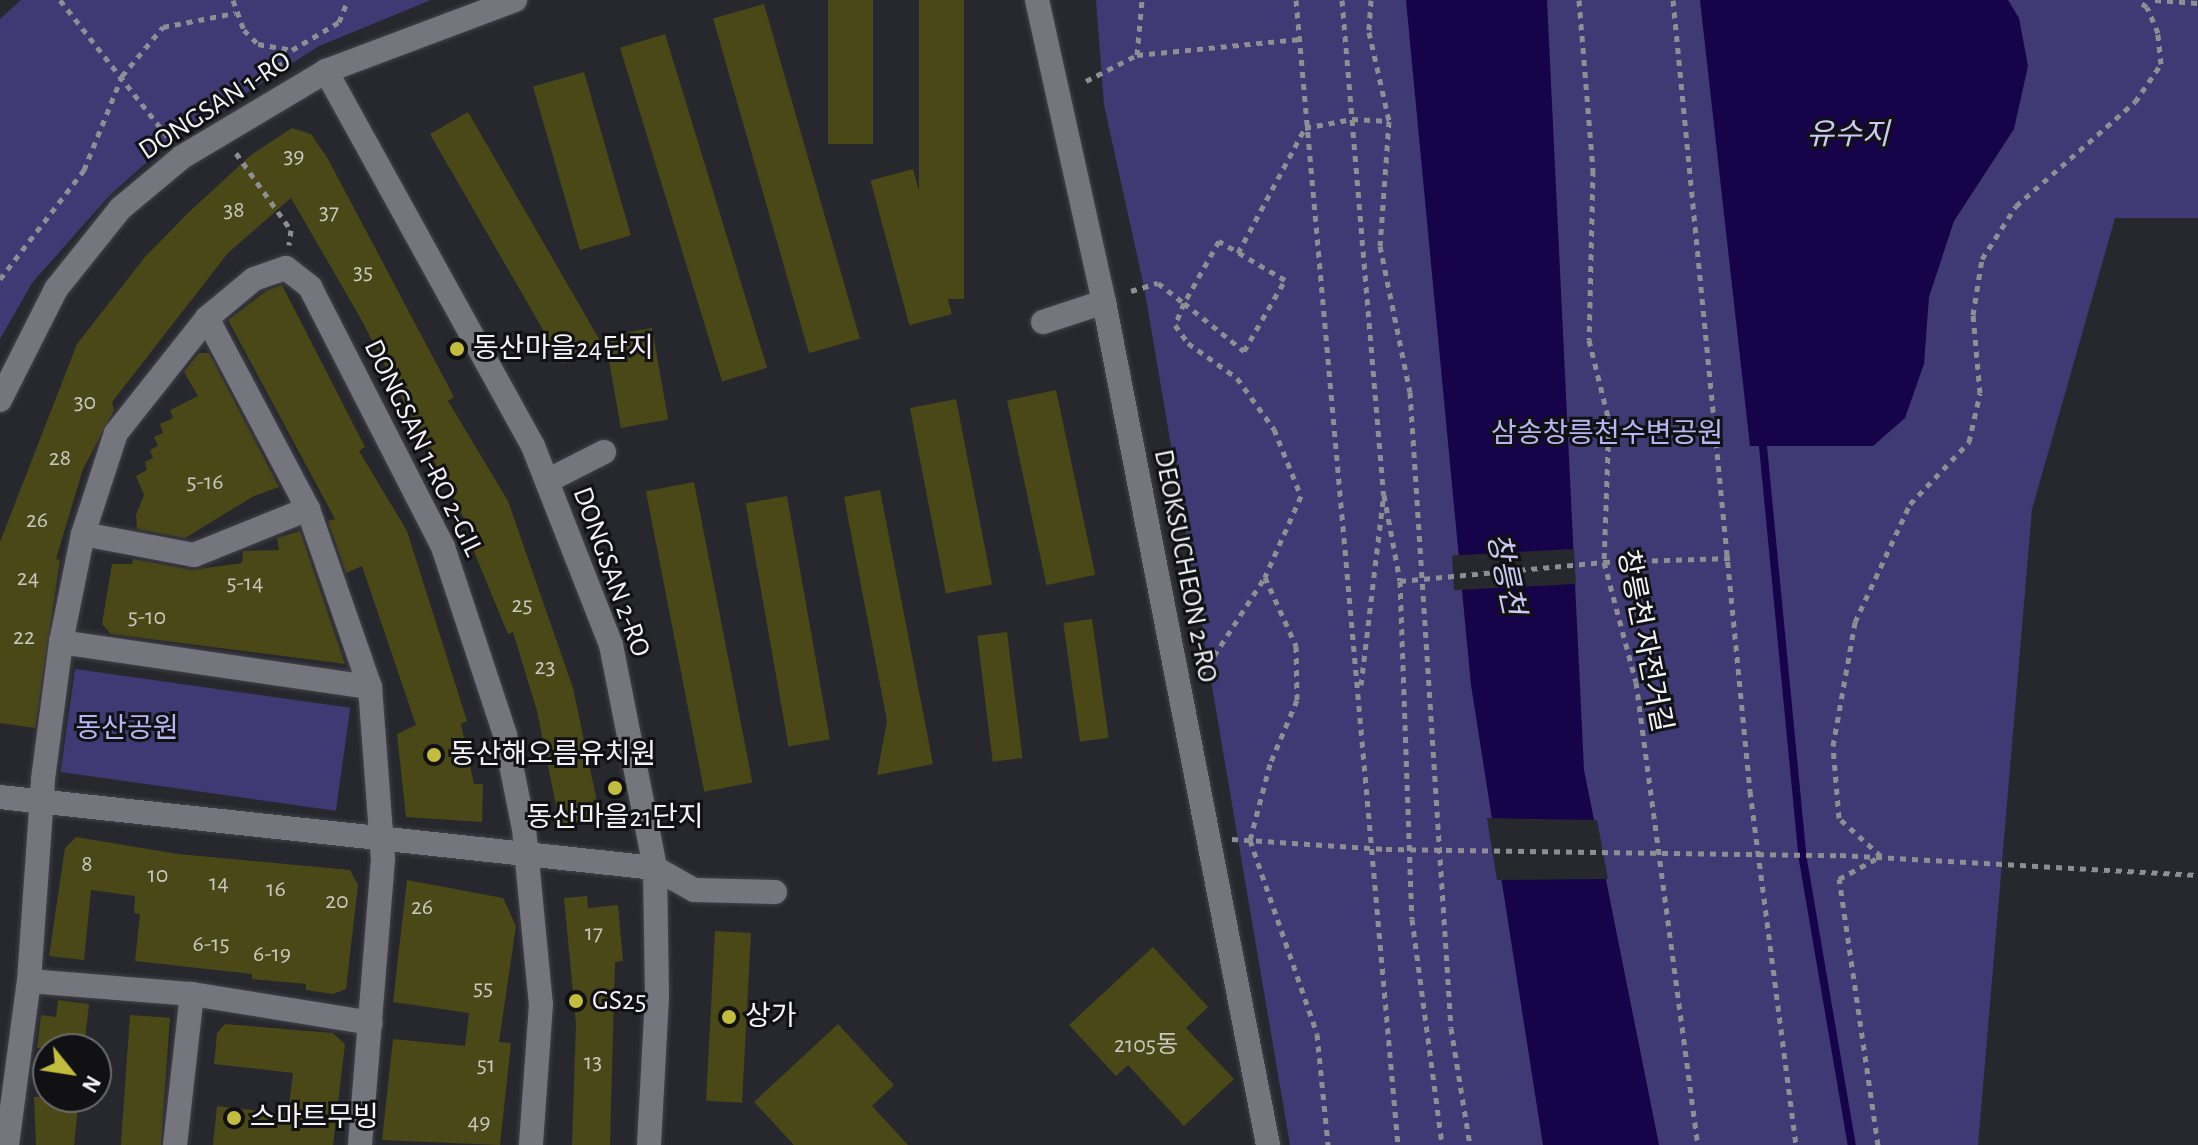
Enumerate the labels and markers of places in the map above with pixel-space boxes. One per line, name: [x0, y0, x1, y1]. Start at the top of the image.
place label: 동산마을24단지: [473, 332, 654, 366]
marker: 동산마을24단지: [448, 340, 466, 358]
place label: 동산해오름유치원: [450, 738, 656, 772]
marker: 동산해오름유치원: [425, 746, 443, 764]
marker: 동산마을21단지: [606, 779, 624, 797]
place label: 동산마을21단지: [527, 801, 703, 835]
place label: GS25: [592, 984, 646, 1018]
marker: GS25: [567, 992, 585, 1010]
place label: 상가: [745, 1000, 797, 1034]
marker: 상가: [720, 1008, 738, 1026]
place label: 스마트무빙: [250, 1101, 379, 1135]
marker: 스마트무빙: [225, 1109, 243, 1127]

